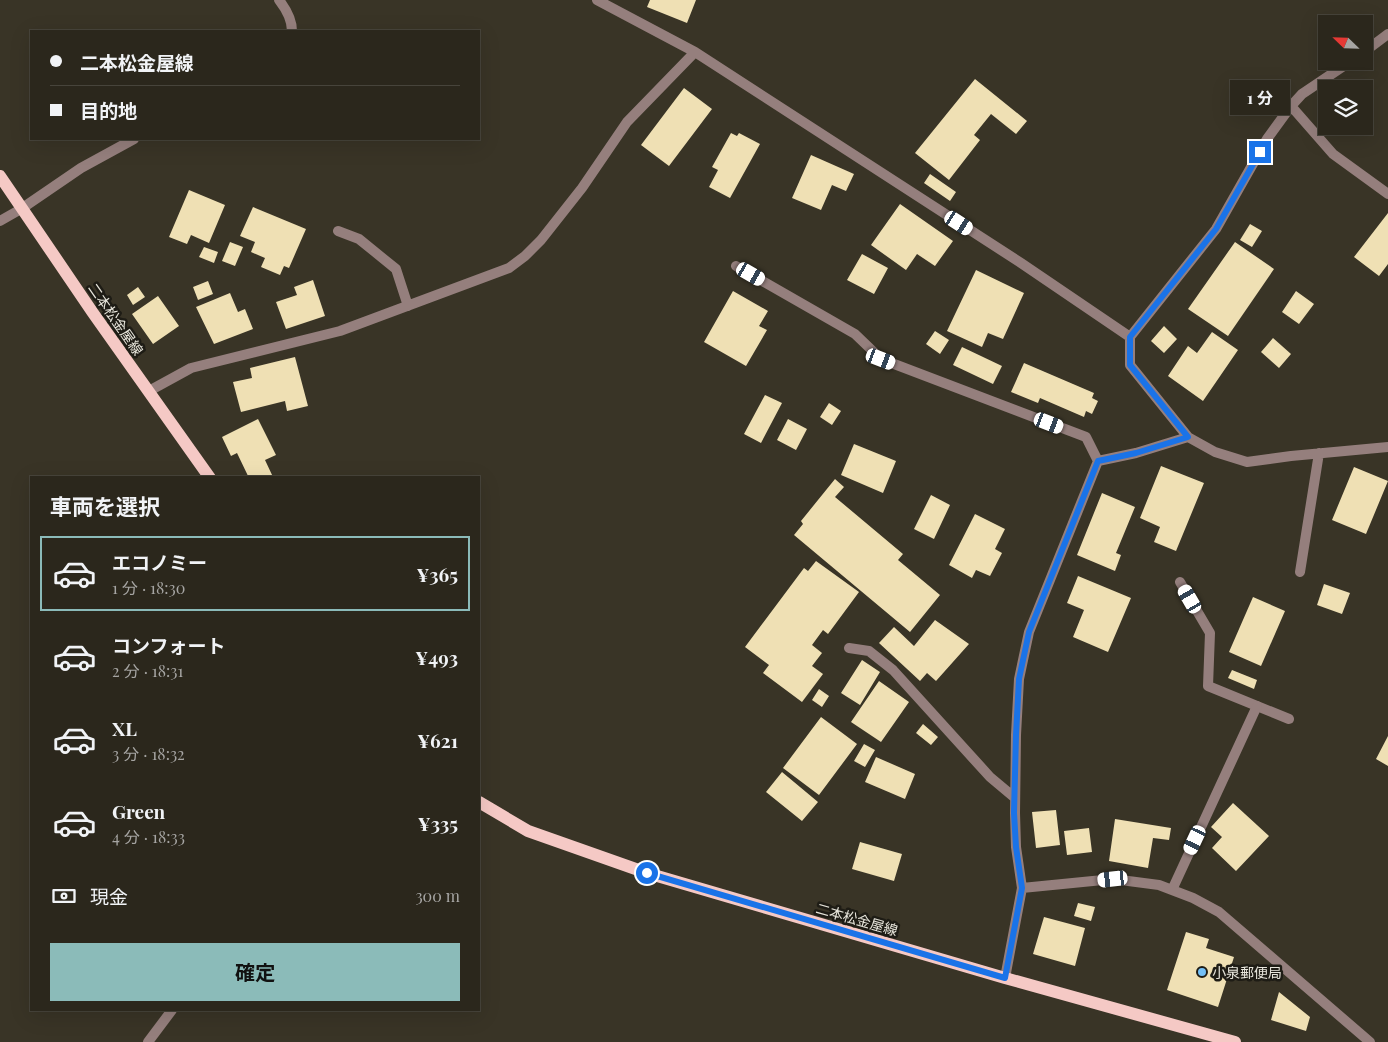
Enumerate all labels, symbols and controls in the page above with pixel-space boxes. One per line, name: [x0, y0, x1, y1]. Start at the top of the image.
north arrow: [1318, 15, 1372, 70]
map controls: [1318, 15, 1373, 135]
text: 二本松金屋線: [80, 49, 194, 75]
callout: 1 分: [1230, 80, 1290, 114]
button: layers: [1318, 80, 1373, 135]
text: 1 分: [1247, 87, 1273, 108]
text: 目的地: [80, 97, 137, 123]
route end: [1249, 141, 1271, 163]
car: [942, 209, 975, 237]
car: [734, 260, 767, 288]
street label: 二本松金屋線: [84, 279, 148, 359]
car: [864, 347, 897, 371]
car: [1032, 411, 1065, 435]
text: 車両を選択: [50, 491, 160, 521]
text: エコノミー: [112, 549, 207, 575]
icon: car: [52, 551, 97, 596]
text: ¥365: [416, 561, 458, 587]
text: 1 分 · 18:30: [112, 577, 185, 598]
car: [1176, 582, 1203, 616]
text: コンフォート: [112, 632, 225, 658]
icon: car: [52, 634, 97, 679]
text: ¥493: [415, 644, 458, 670]
text: 2 分 · 18:31: [112, 660, 183, 681]
text: XL: [112, 715, 137, 741]
icon: car: [52, 717, 97, 762]
text: ¥621: [417, 727, 458, 753]
text: 3 分 · 18:32: [112, 743, 185, 764]
text: Green: [112, 798, 165, 824]
icon: car: [52, 800, 97, 845]
text: ¥335: [418, 810, 458, 836]
car: [1181, 823, 1208, 857]
text: 4 分 · 18:33: [112, 826, 185, 847]
route start: [636, 862, 658, 884]
car: [1097, 870, 1128, 888]
icon: cash: [50, 882, 78, 910]
text: 現金: [90, 883, 128, 909]
text: 300 m: [415, 885, 460, 906]
street label: 二本松金屋線: [814, 898, 900, 940]
button: 確定: [50, 943, 460, 1001]
place label: 小泉郵便局: [1212, 963, 1282, 982]
marker: 小泉郵便局: [1196, 966, 1208, 978]

